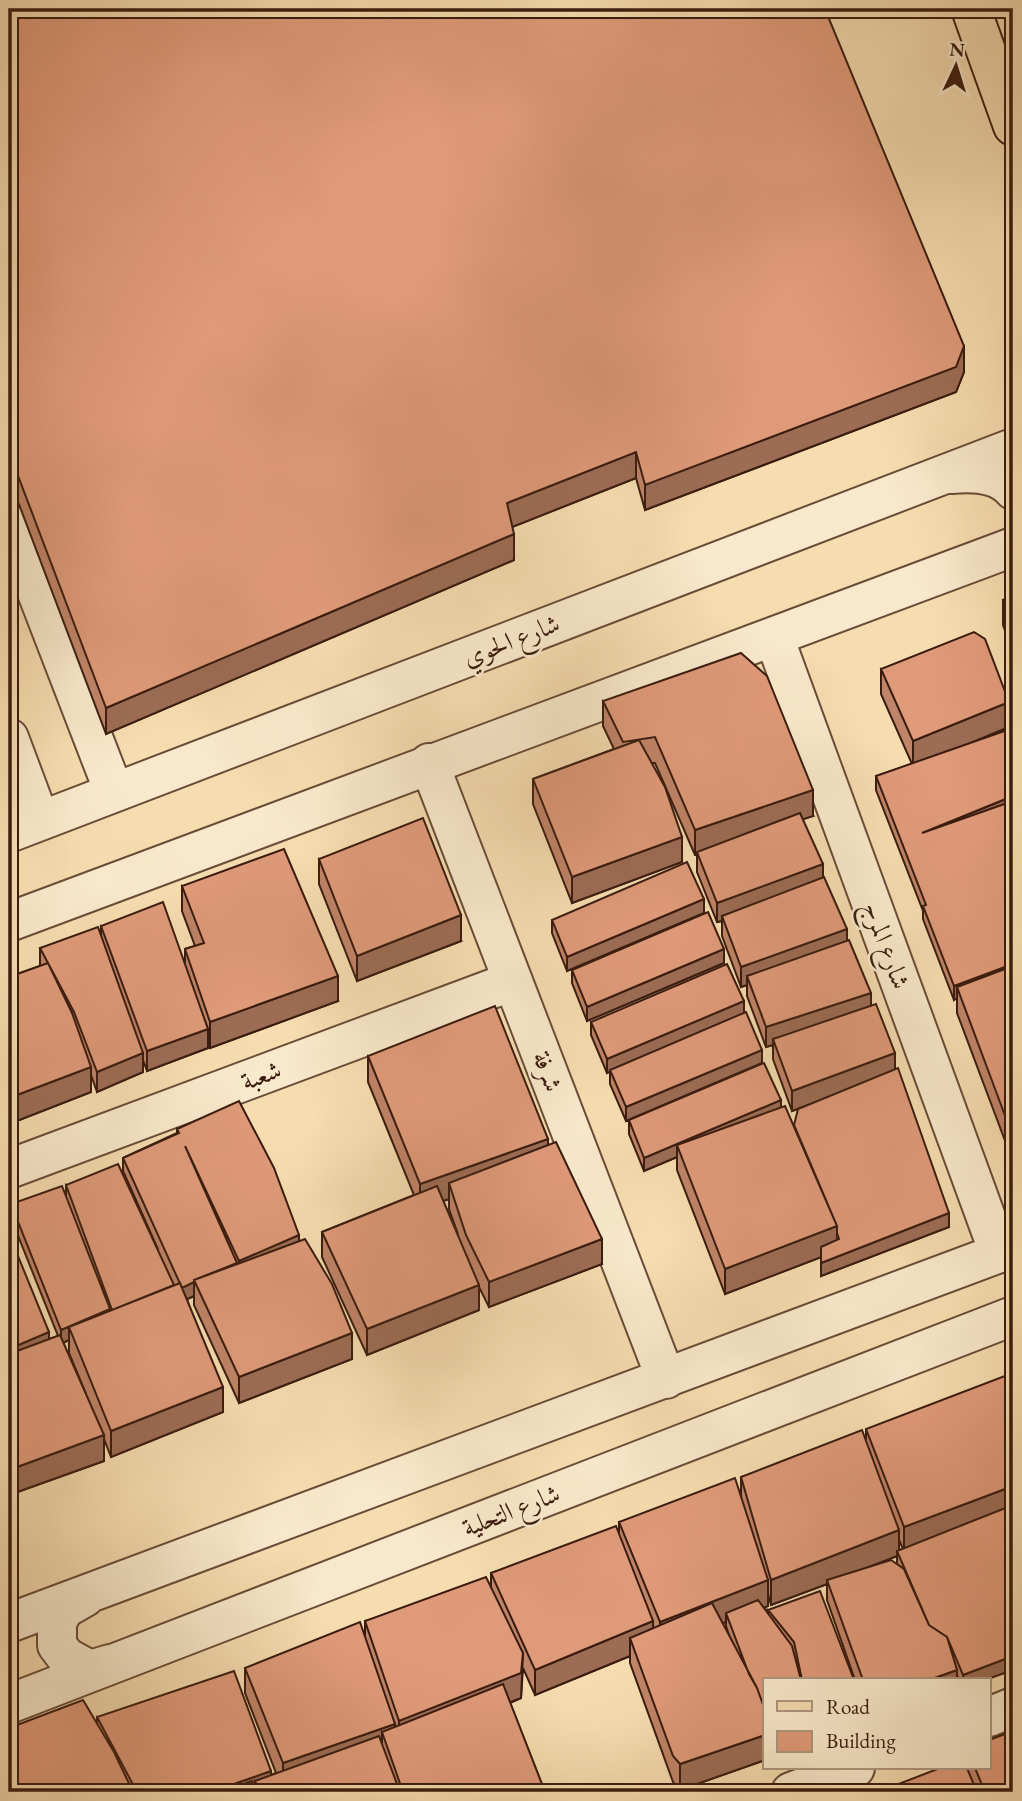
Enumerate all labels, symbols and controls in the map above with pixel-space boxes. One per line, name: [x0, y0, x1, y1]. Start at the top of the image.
north arrow: [920, 32, 990, 102]
text: N: [949, 37, 966, 63]
street label: شارع الحوي: [458, 606, 566, 679]
street label: شارع المرج: [849, 896, 919, 996]
street label: شرفة: [525, 1046, 571, 1096]
street label: شعبة: [236, 1052, 286, 1098]
street label: شارع التحلية: [457, 1476, 567, 1549]
legend: [763, 1678, 990, 1770]
text: Road: [826, 1693, 870, 1720]
text: Building: [826, 1727, 896, 1754]

